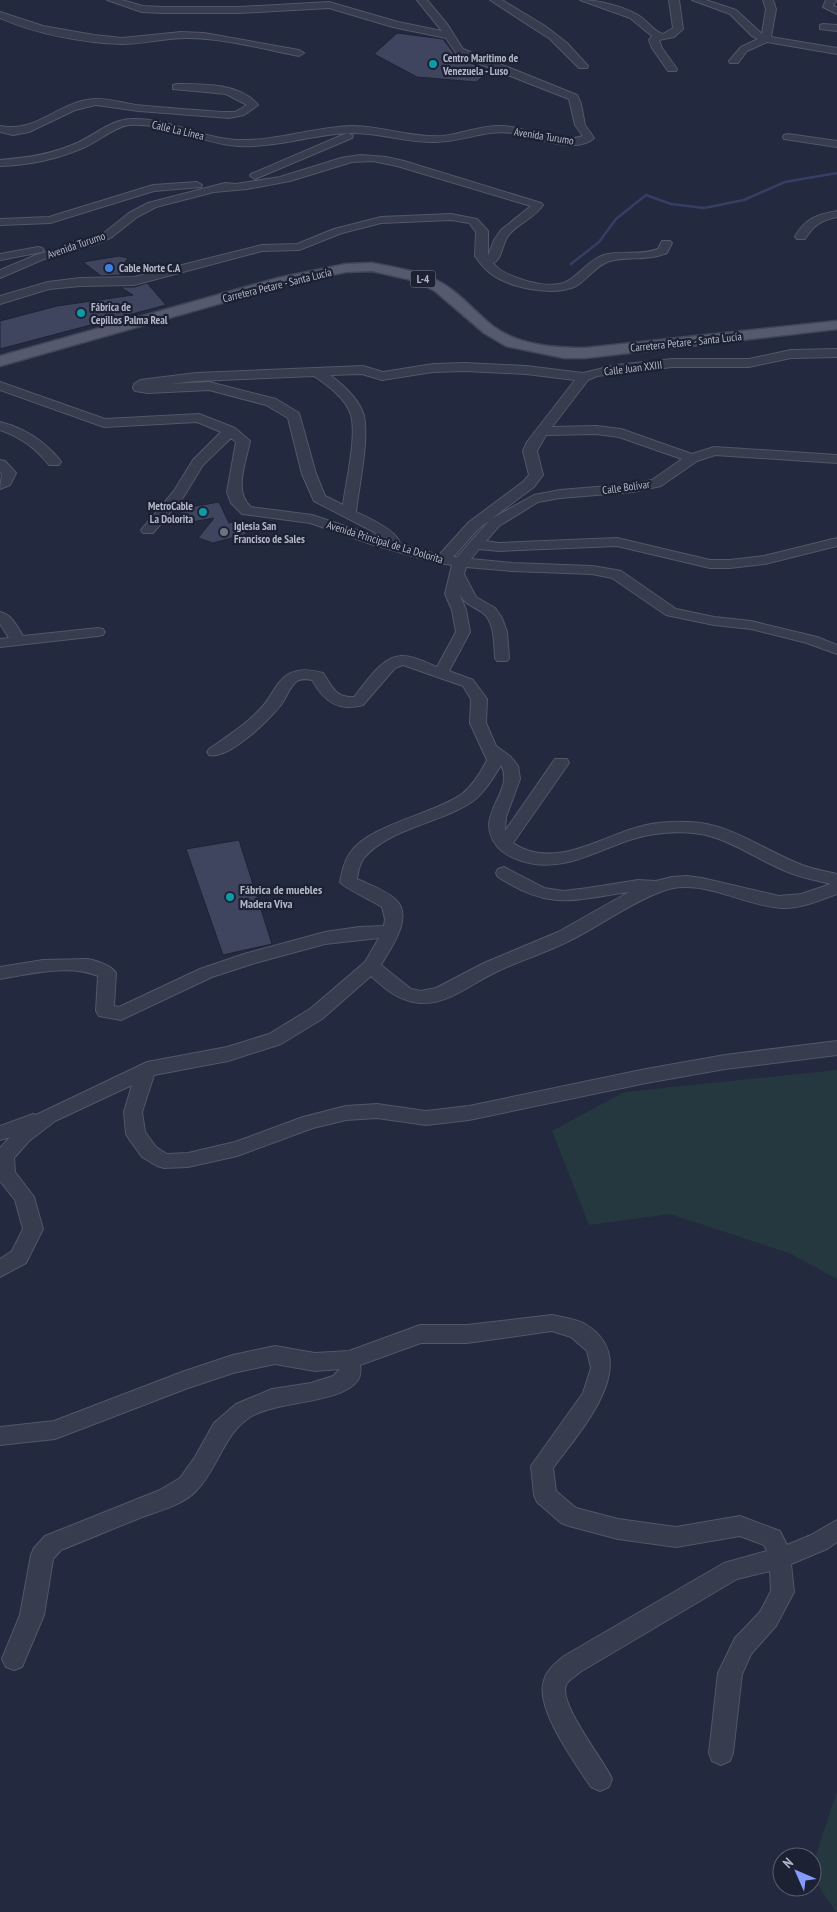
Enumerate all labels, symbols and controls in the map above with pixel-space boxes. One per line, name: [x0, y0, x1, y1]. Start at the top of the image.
place label: Centro Marítimo de Venezuela - Luso: [442, 51, 518, 78]
marker: Centro Marítimo de Venezuela - Luso: [427, 58, 439, 70]
street label: Calle La Línea: [151, 117, 205, 143]
street label: Avenida Turumo: [513, 124, 575, 148]
street label: Avenida Turumo: [45, 228, 107, 261]
place label: Cable Norte C.A: [119, 261, 181, 275]
marker: Cable Norte C.A: [103, 262, 115, 274]
street label: Carretera Petare - Santa Lucía: [221, 265, 333, 305]
road number: L-4: [410, 270, 436, 288]
place label: Fábrica de Cepillos Palma Real: [91, 300, 168, 327]
marker: Fábrica de Cepillos Palma Real: [75, 307, 87, 319]
street label: Carretera Petare - Santa Lucía: [630, 329, 742, 355]
street label: Calle Juan XXIII: [603, 357, 663, 379]
street label: Calle Bolívar: [601, 477, 651, 497]
place label: MetroCable La Dolorita: [148, 499, 193, 526]
marker: MetroCable La Dolorita: [197, 506, 209, 518]
street label: Avenida Principal de La Dolorita: [325, 518, 445, 566]
place label: Iglesia San Francisco de Sales: [234, 519, 305, 546]
marker: Iglesia San Francisco de Sales: [218, 526, 230, 538]
place label: Fábrica de muebles Madera Viva: [240, 882, 322, 911]
marker: Fábrica de muebles Madera Viva: [224, 891, 236, 903]
north arrow: [772, 1847, 822, 1897]
text: N: [779, 1854, 797, 1872]

